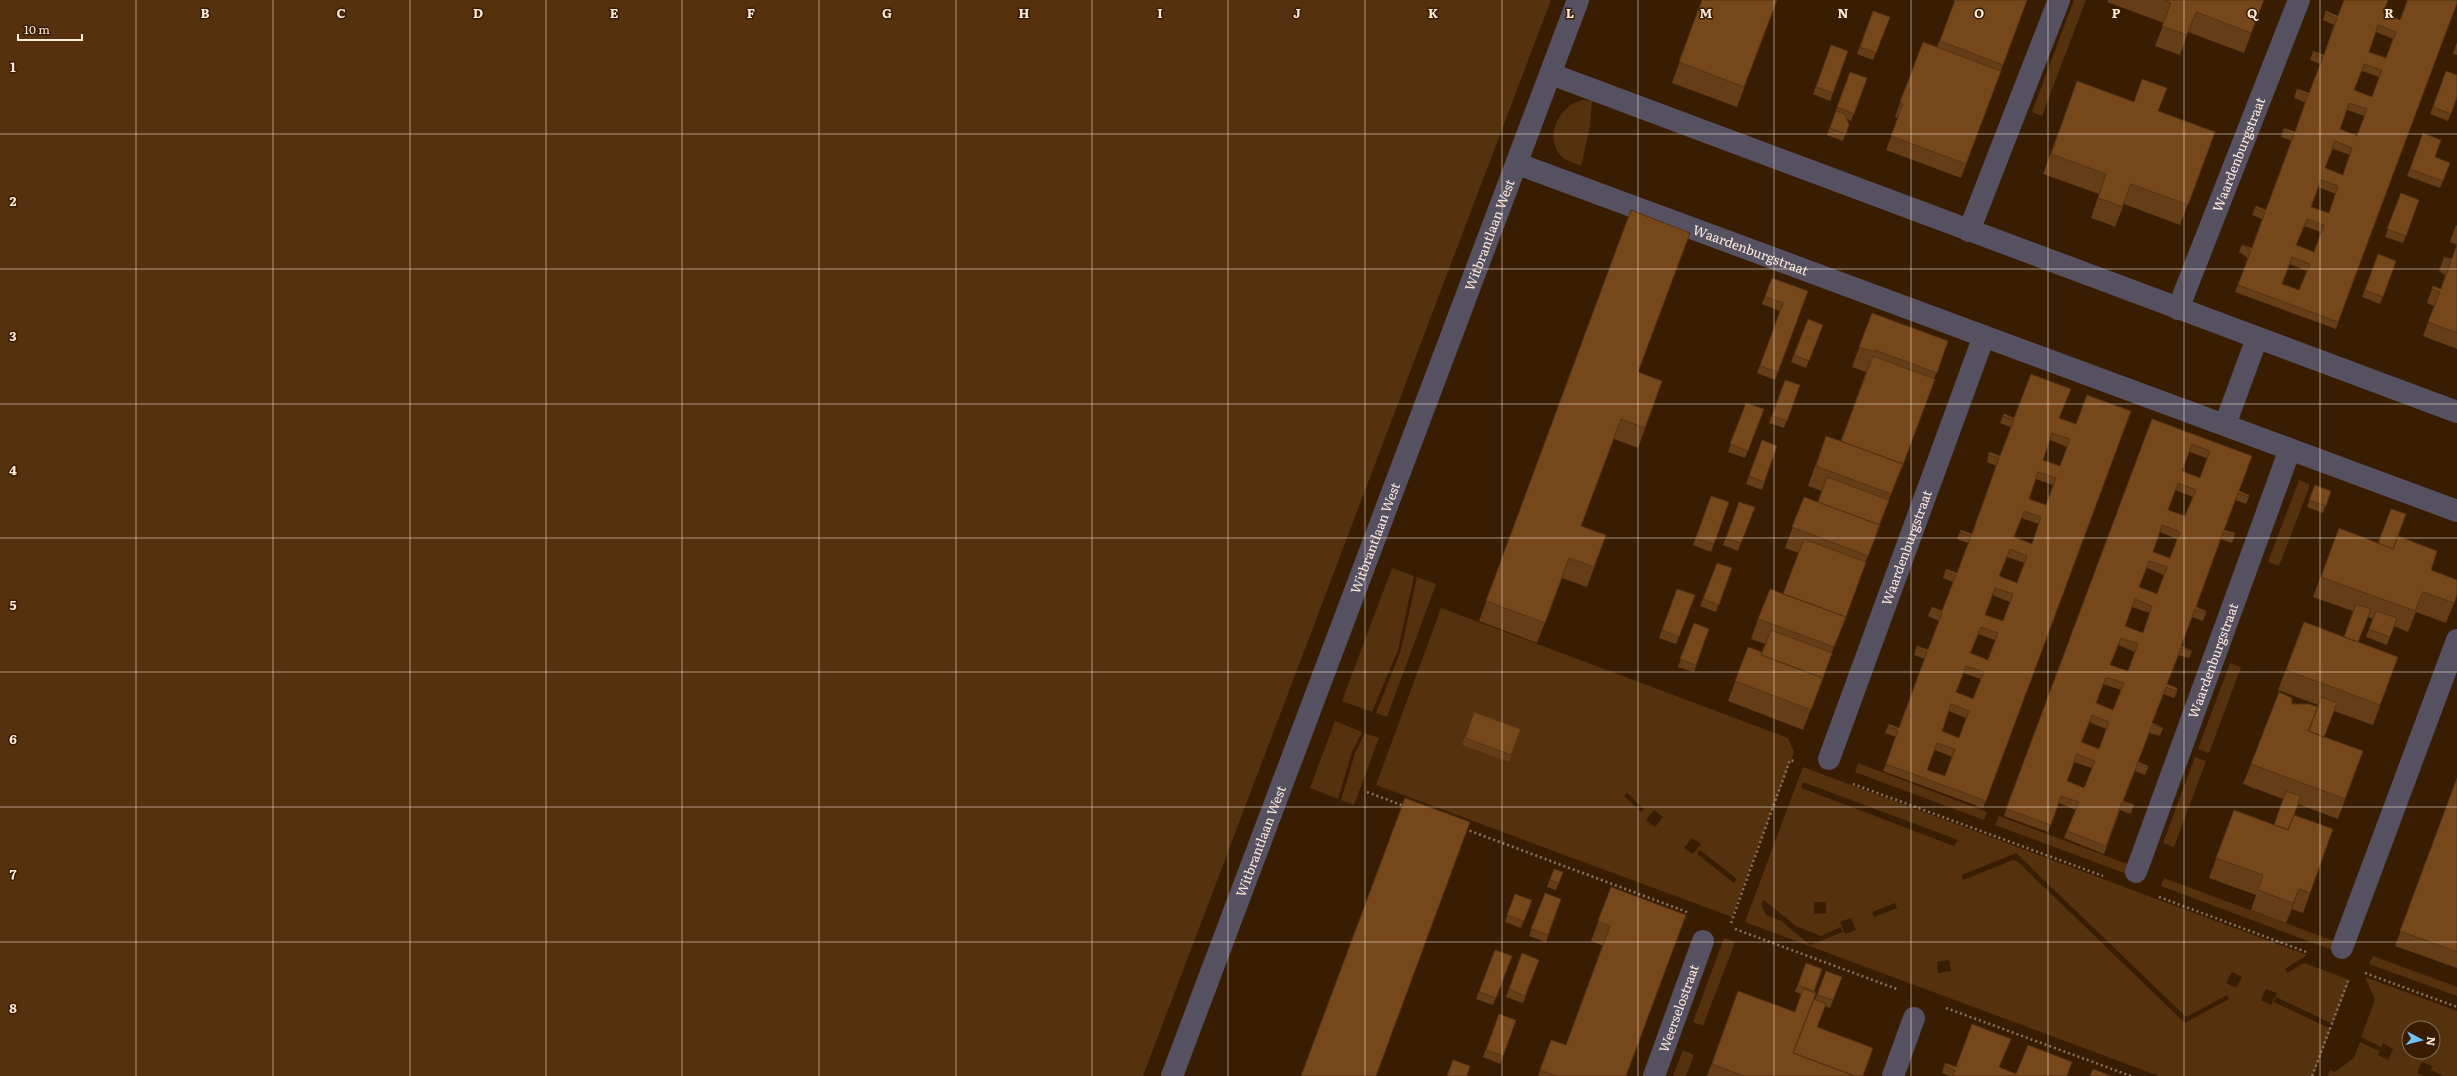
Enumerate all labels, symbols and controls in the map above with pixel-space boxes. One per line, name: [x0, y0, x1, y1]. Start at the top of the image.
text: B: [201, 3, 210, 22]
text: C: [336, 3, 346, 22]
text: D: [473, 3, 483, 22]
text: E: [610, 3, 619, 22]
text: F: [747, 3, 755, 22]
text: G: [882, 3, 892, 22]
text: H: [1019, 3, 1030, 22]
text: I: [1157, 3, 1163, 22]
text: J: [1293, 3, 1301, 22]
text: K: [1428, 3, 1439, 22]
text: L: [1566, 3, 1574, 22]
text: M: [1700, 3, 1713, 22]
text: N: [1838, 3, 1849, 22]
text: O: [1974, 3, 1984, 22]
text: P: [2112, 3, 2121, 22]
text: Q: [2247, 3, 2259, 22]
text: R: [2384, 3, 2394, 22]
scale bar: [18, 16, 82, 42]
text: 10 m: [24, 20, 50, 38]
text: 1: [10, 57, 16, 76]
street label: Waardenburgstraat: [2207, 93, 2269, 214]
street label: Witbrantlaan West: [1459, 176, 1519, 293]
text: 2: [10, 191, 17, 210]
street label: Waardenburgstraat: [1690, 219, 1812, 280]
text: 3: [9, 326, 17, 345]
text: 4: [9, 460, 17, 479]
street label: Witbrantlaan West: [1345, 479, 1404, 596]
street label: Waardenburgstraat: [1876, 486, 1936, 608]
text: 5: [9, 595, 17, 614]
street label: Waardenburgstraat: [2183, 599, 2242, 721]
text: 6: [9, 729, 17, 748]
street label: Witbrantlaan West: [1231, 782, 1290, 899]
text: 7: [9, 864, 17, 883]
street label: Weerselostraat: [1653, 961, 1703, 1055]
text: 8: [9, 998, 17, 1017]
north arrow: [2401, 1020, 2441, 1060]
text: N: [2423, 1036, 2440, 1047]

